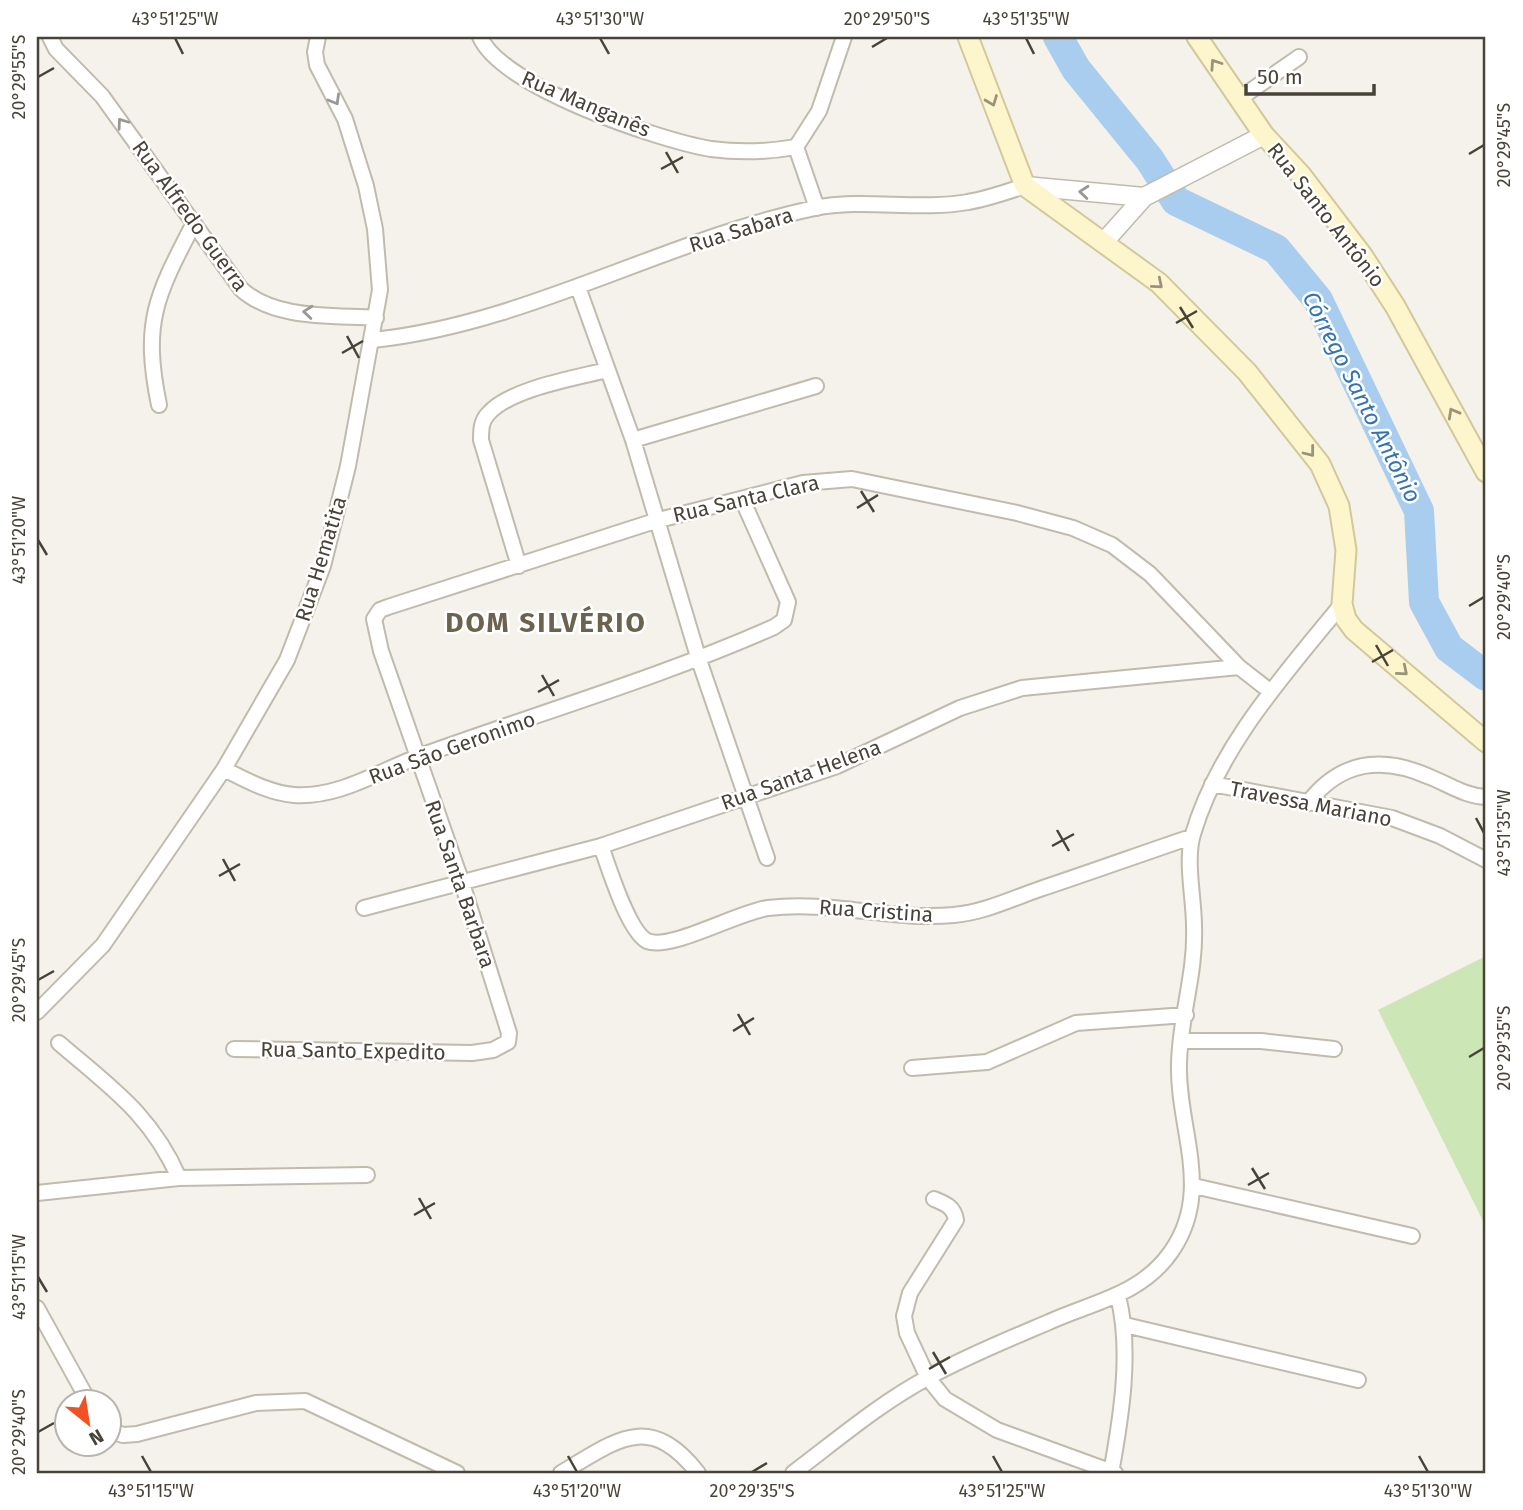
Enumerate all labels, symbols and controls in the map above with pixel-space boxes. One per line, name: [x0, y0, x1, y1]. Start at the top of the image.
text: 43°51'25"W: [132, 8, 219, 30]
text: 43°51'30"W: [556, 8, 644, 30]
text: 20°29'50"S: [844, 8, 930, 30]
text: 43°51'35"W: [982, 8, 1070, 30]
text: 20°29'55"S: [8, 34, 30, 119]
scale bar: [1246, 52, 1374, 96]
one-way arrow: [1211, 59, 1224, 72]
text: 50 m: [1257, 64, 1303, 90]
street label: Rua Manganês: [518, 65, 655, 143]
one-way arrow: [327, 92, 340, 105]
one-way arrow: [984, 94, 998, 106]
text: 20°29'45"S: [1493, 102, 1515, 187]
one-way arrow: [118, 119, 131, 131]
street label: Rua Alfredo Guerra: [127, 135, 253, 297]
street label: Rua Santo Antônio: [1261, 137, 1391, 293]
one-way arrow: [1078, 184, 1090, 199]
street label: Rua Sabara: [686, 202, 796, 258]
one-way arrow: [1150, 275, 1163, 288]
water label: Córrego Santo Antônio: [1297, 287, 1427, 507]
one-way arrow: [302, 305, 314, 320]
one-way arrow: [1448, 408, 1461, 420]
one-way arrow: [1302, 444, 1314, 457]
street label: Rua Santa Clara: [670, 470, 822, 528]
street label: Rua Hematita: [290, 493, 352, 625]
text: 43°51'20"W: [8, 496, 30, 584]
text: 20°29'40"S: [1493, 554, 1515, 640]
district label: DOM SILVÉRIO: [445, 605, 647, 639]
one-way arrow: [1394, 663, 1407, 675]
street label: Rua São Geronimo: [365, 706, 539, 790]
street label: Rua Santa Helena: [717, 734, 885, 816]
street label: Travessa Mariano: [1228, 776, 1394, 832]
text: 43°51'35"W: [1493, 789, 1515, 877]
street label: Rua Santa Barbara: [419, 796, 501, 972]
street label: Rua Cristina: [818, 894, 934, 928]
text: 20°29'45"S: [8, 937, 30, 1022]
text: 20°29'35"S: [1493, 1005, 1515, 1090]
street label: Rua Santo Expedito: [260, 1036, 446, 1066]
text: 43°51'15"W: [8, 1234, 30, 1320]
north arrow: [52, 1388, 122, 1458]
text: 20°29'40"S: [8, 1389, 30, 1475]
text: N: [85, 1424, 107, 1450]
text: 43°51'15"W: [108, 1480, 194, 1502]
text: 43°51'20"W: [533, 1480, 621, 1502]
text: 20°29'35"S: [710, 1480, 795, 1502]
text: 43°51'25"W: [959, 1480, 1046, 1502]
text: 43°51'30"W: [1384, 1480, 1472, 1502]

